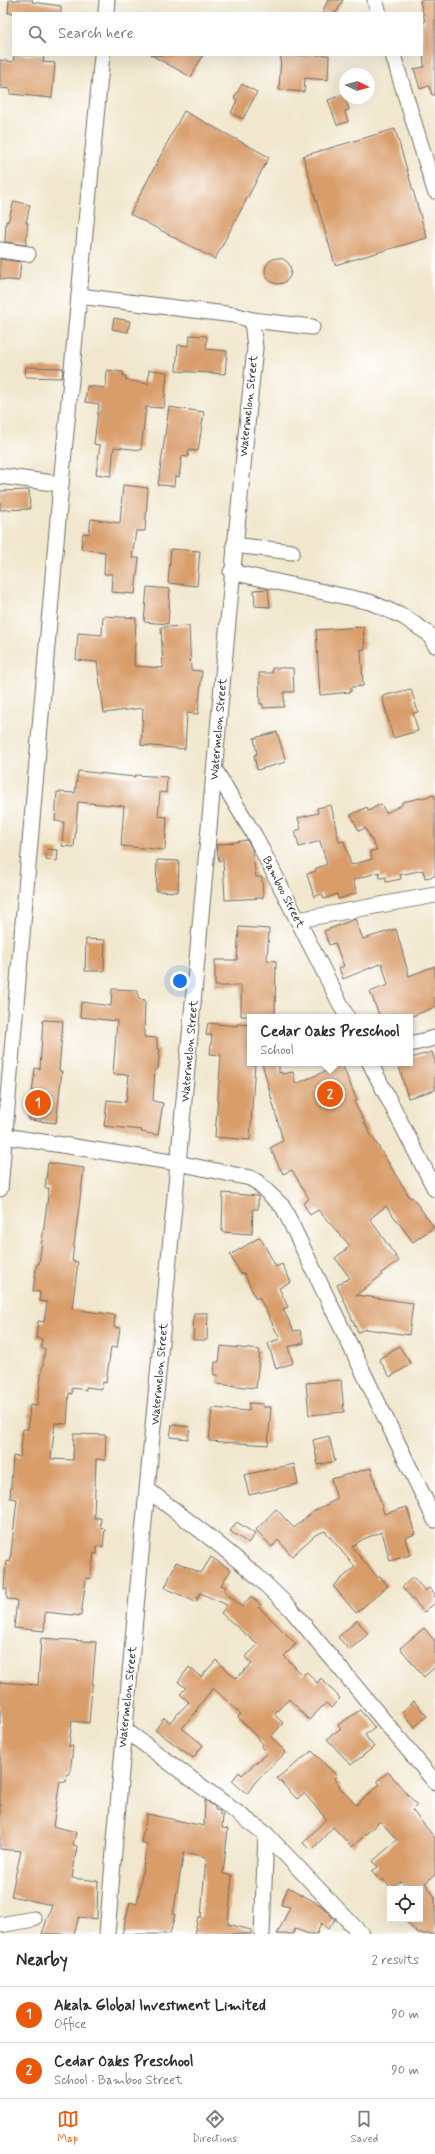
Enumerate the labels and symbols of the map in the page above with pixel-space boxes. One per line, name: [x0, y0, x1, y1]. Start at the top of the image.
north arrow: [339, 68, 375, 104]
street label: Watermelon Street: [236, 354, 262, 458]
street label: Watermelon Street: [207, 677, 231, 781]
street label: Bamboo Street: [258, 854, 308, 931]
your location: [170, 971, 190, 991]
street label: Watermelon Street: [178, 999, 202, 1103]
pin: 2: [317, 1079, 343, 1109]
pin: 1: [25, 1088, 51, 1118]
street label: Watermelon Street: [148, 1322, 172, 1426]
street label: Watermelon Street: [115, 1645, 141, 1749]

